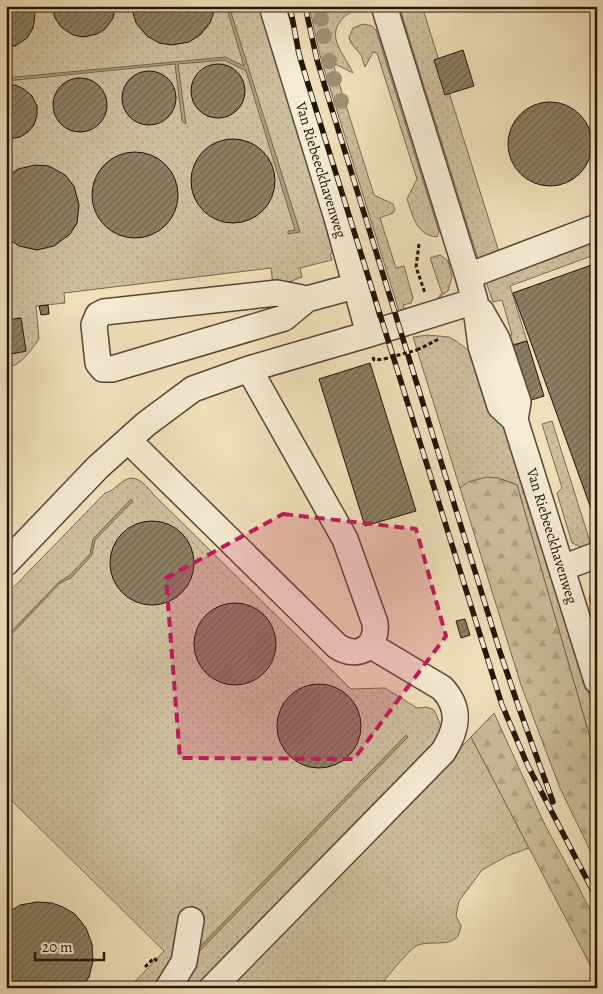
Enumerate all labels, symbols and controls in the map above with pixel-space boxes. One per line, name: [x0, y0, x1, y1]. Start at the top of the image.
street label: Van Riebeeckhavenweg: [291, 99, 351, 241]
street label: Van Riebeeckhavenweg: [522, 465, 582, 607]
scale bar: [35, 929, 104, 961]
text: 20 m: [42, 937, 73, 957]

